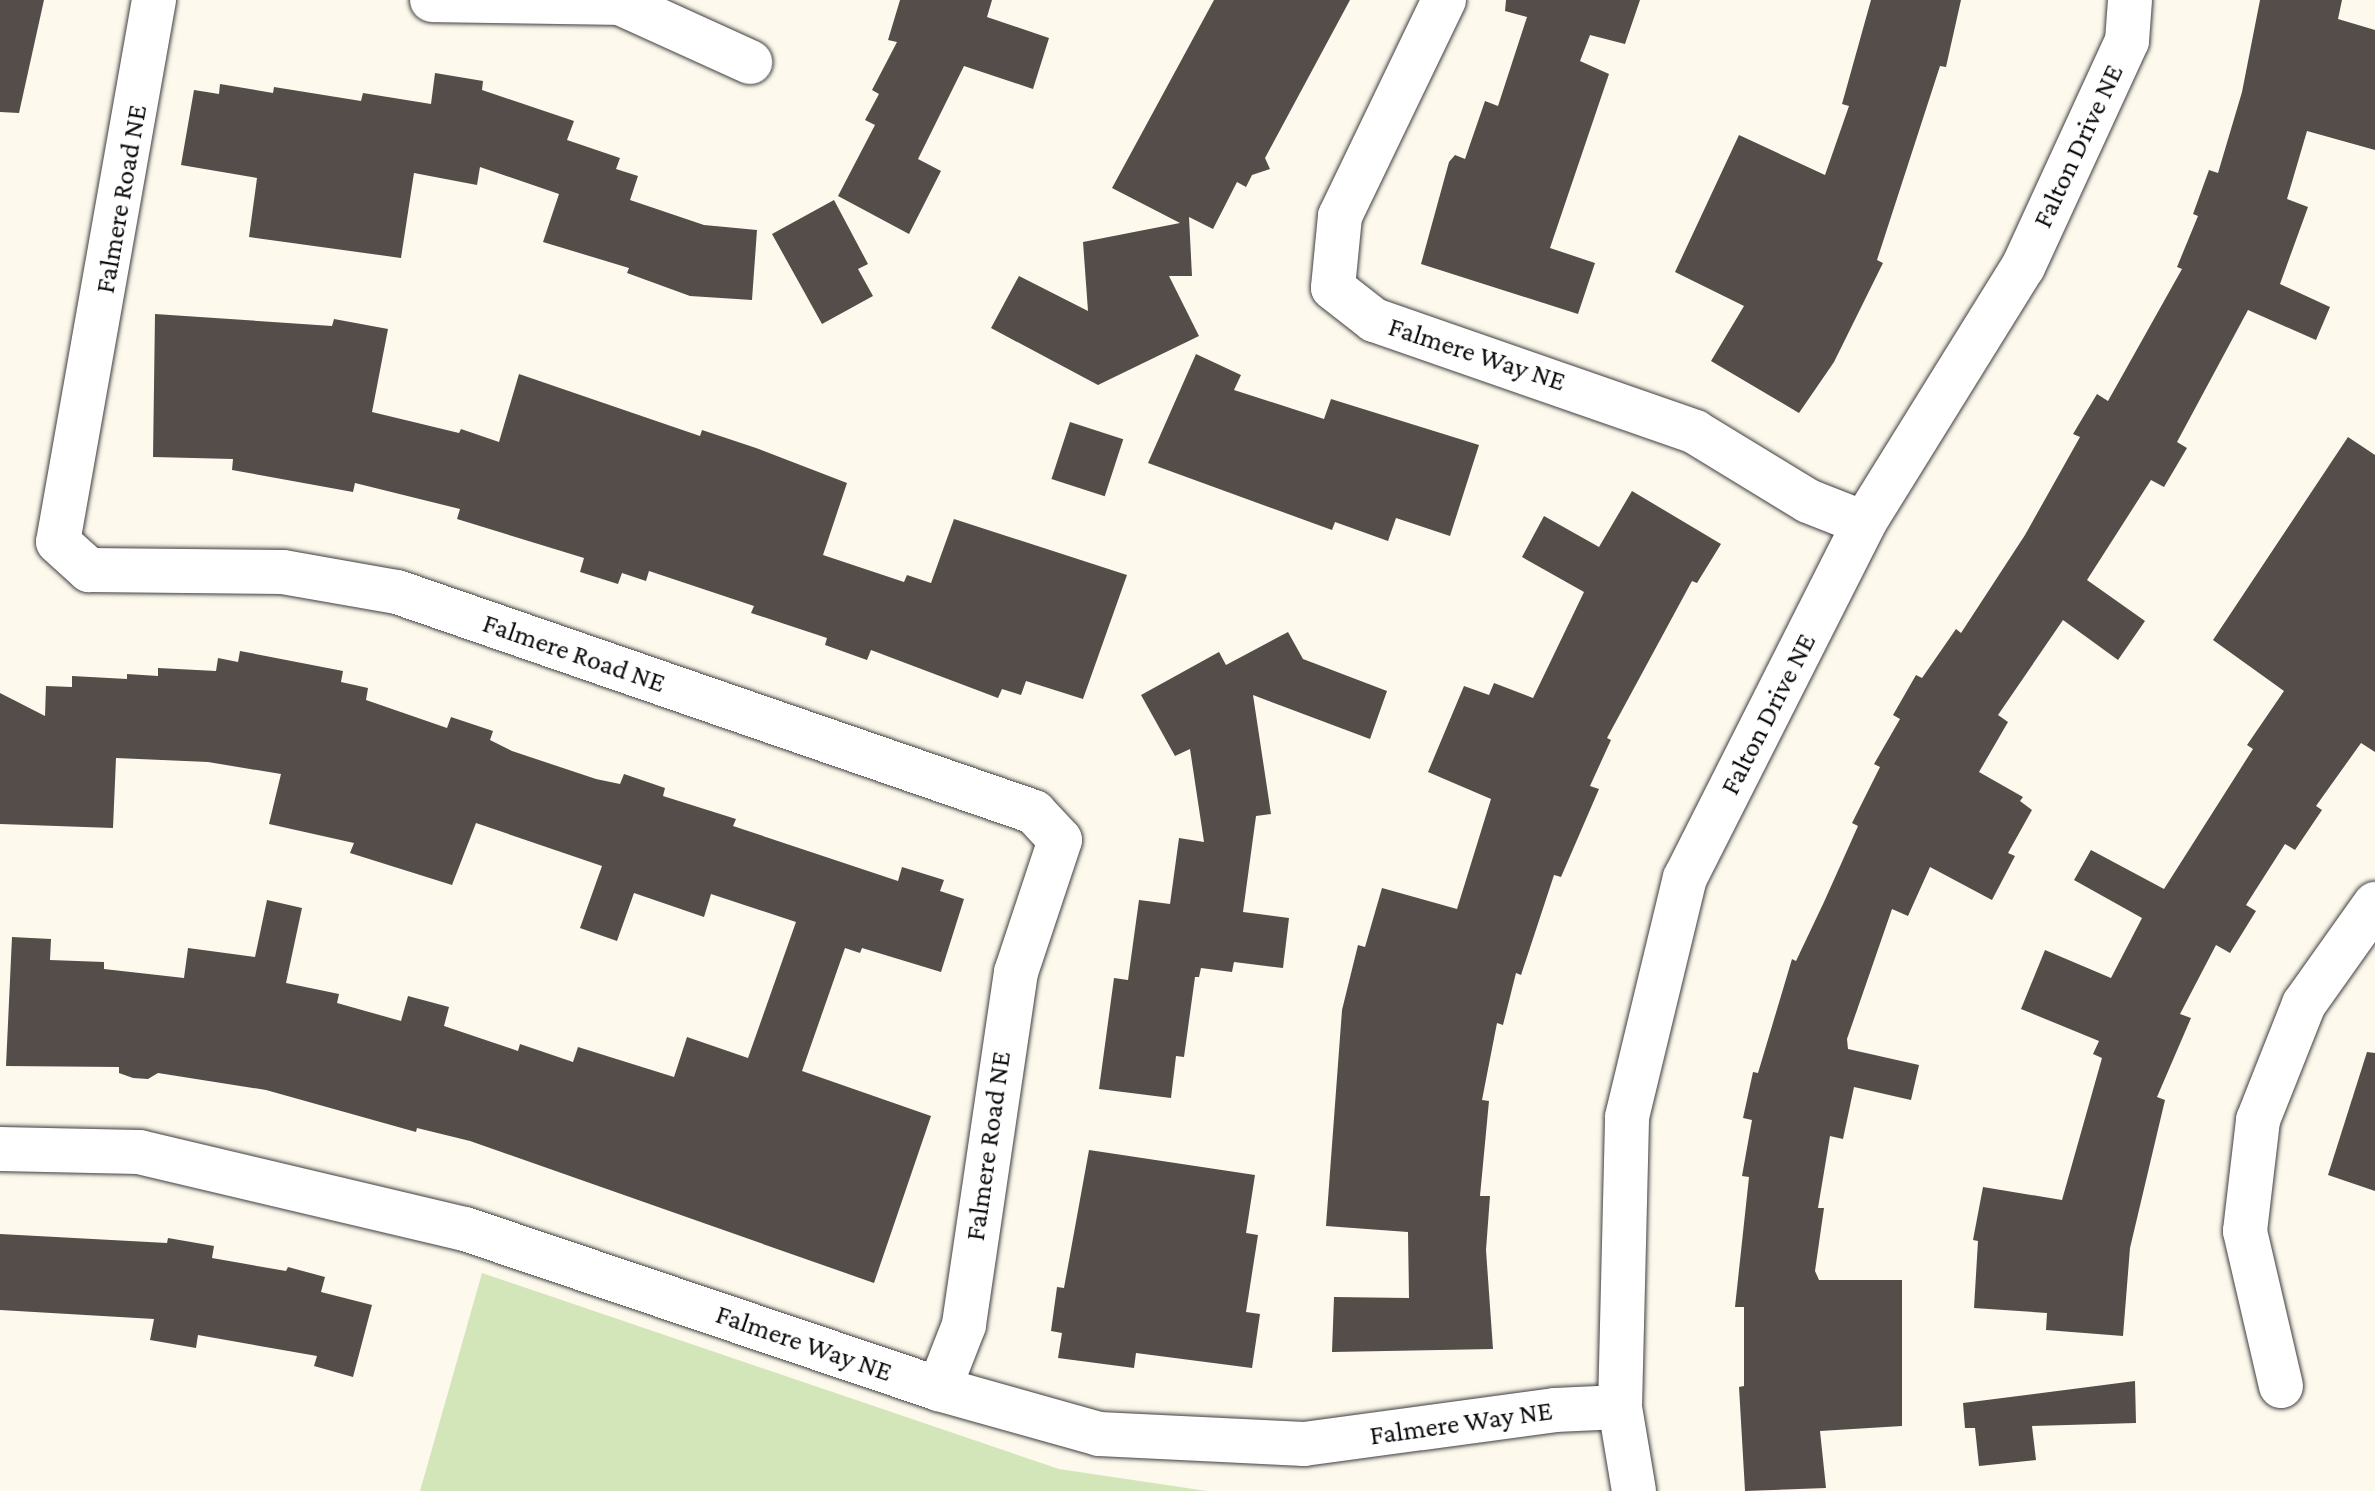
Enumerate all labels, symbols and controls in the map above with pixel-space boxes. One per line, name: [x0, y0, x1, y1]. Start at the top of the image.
street label: Falton Drive NE: [2025, 59, 2131, 233]
street label: Falmere Road NE: [88, 102, 154, 296]
street label: Falmere Way NE: [1384, 310, 1570, 398]
street label: Falmere Road NE: [478, 606, 670, 700]
street label: Falton Drive NE: [1713, 628, 1823, 800]
street label: Falmere Road NE: [958, 1049, 1018, 1243]
street label: Falmere Way NE: [711, 1297, 897, 1389]
street label: Falmere Way NE: [1367, 1394, 1555, 1452]

